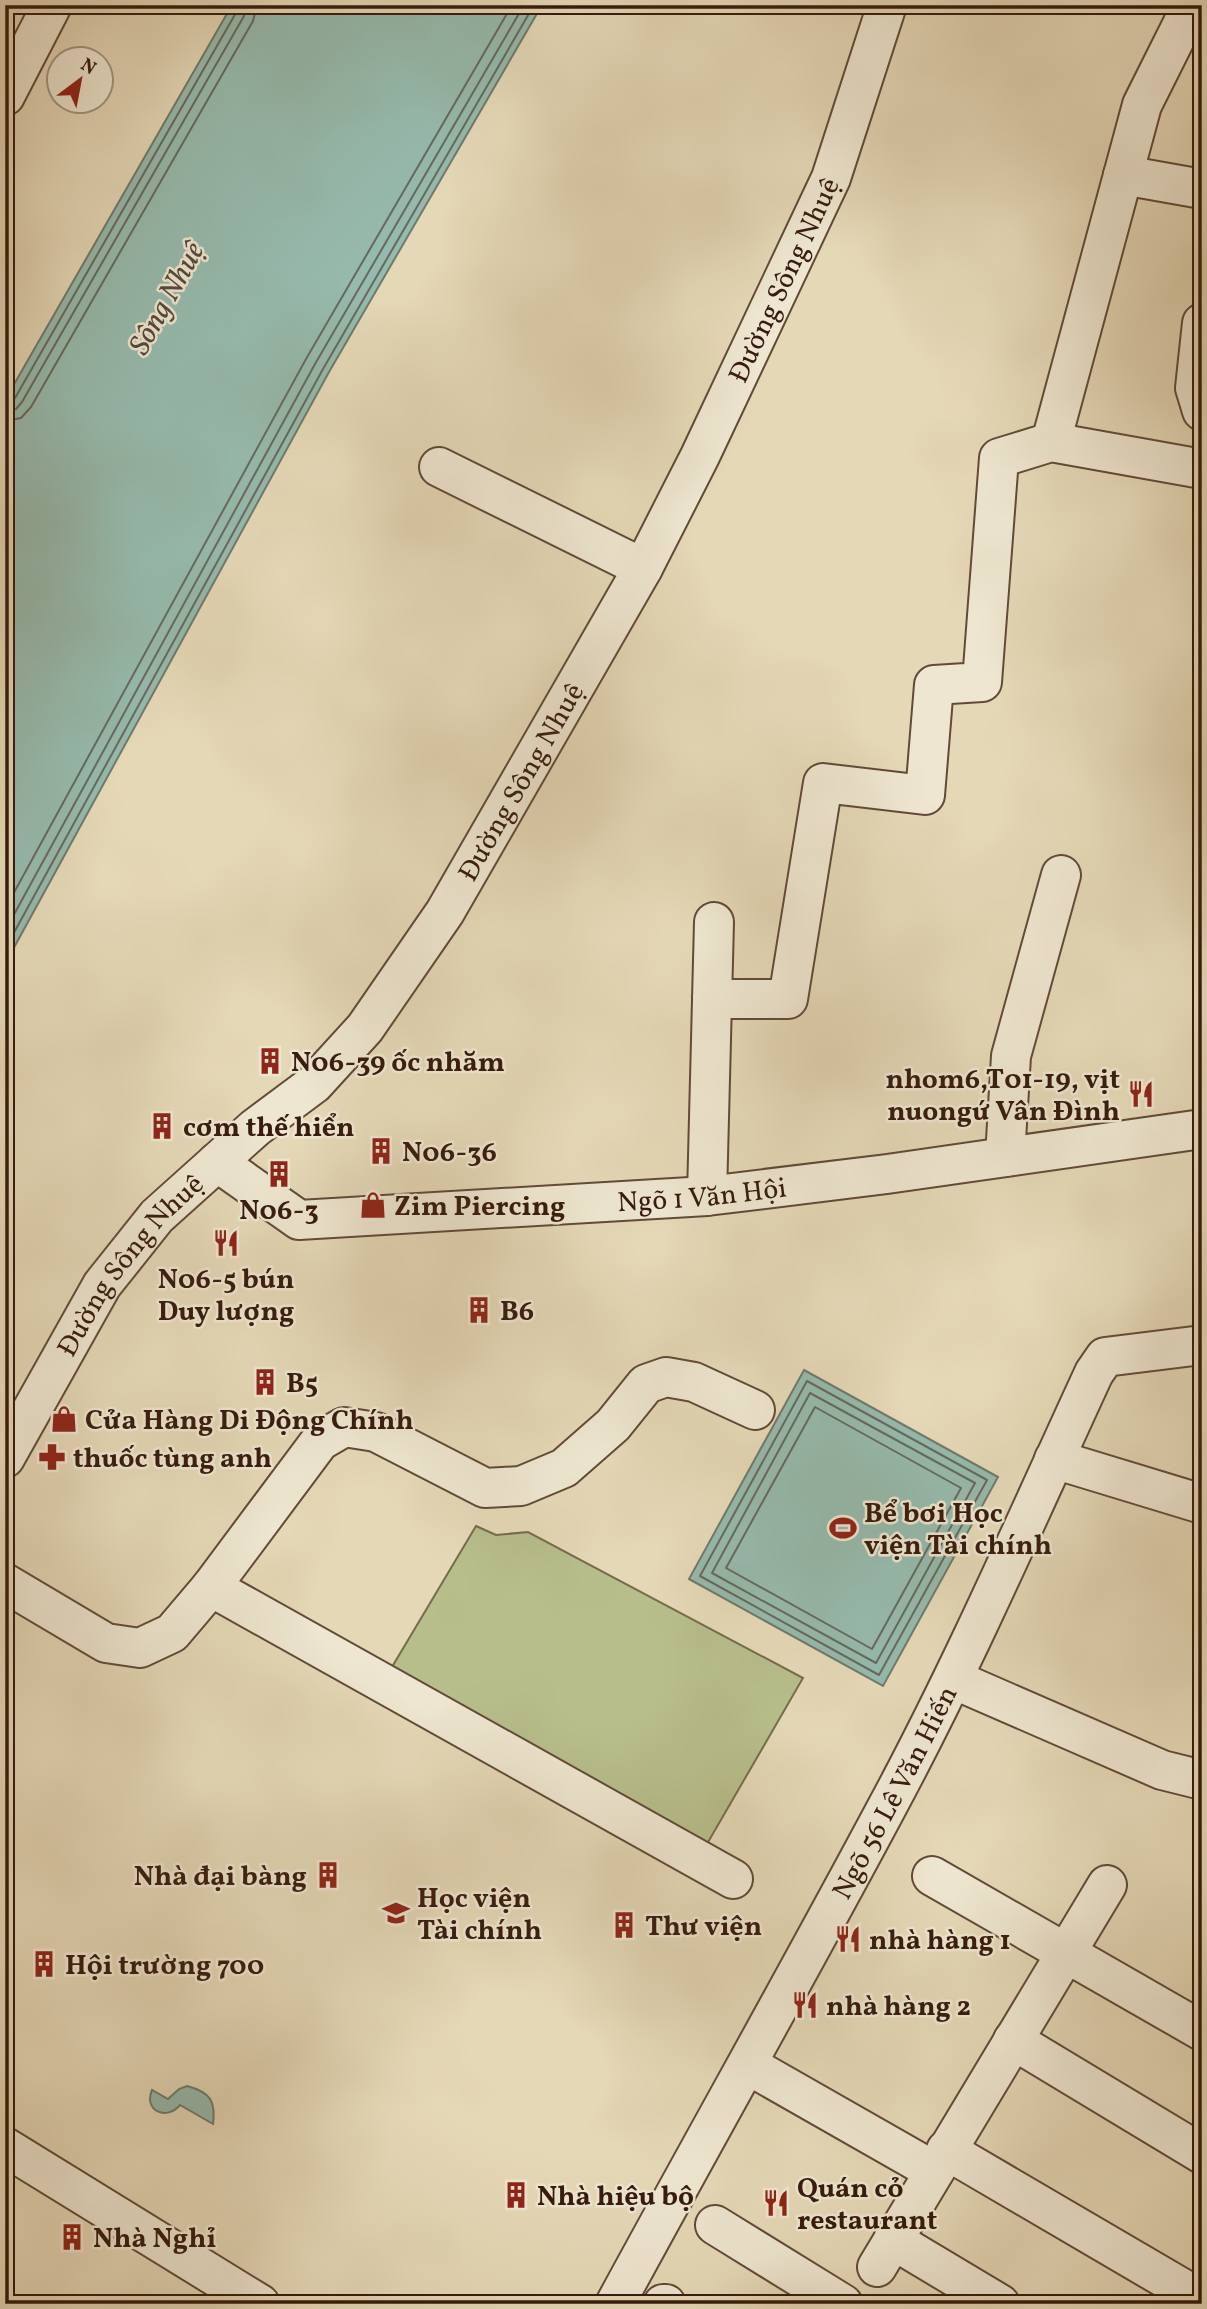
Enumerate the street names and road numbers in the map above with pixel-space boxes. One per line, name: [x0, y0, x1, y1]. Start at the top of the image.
street label: Đường Sông Nhuệ: [720, 172, 850, 390]
street label: Đường Sông Nhuệ: [450, 677, 595, 889]
street label: Đường Sông Nhuệ: [49, 1166, 213, 1364]
street label: Ngõ 1 Văn Hội: [616, 1169, 789, 1223]
street label: Ngõ 56 Lê Văn Hiến: [824, 1680, 968, 1907]

